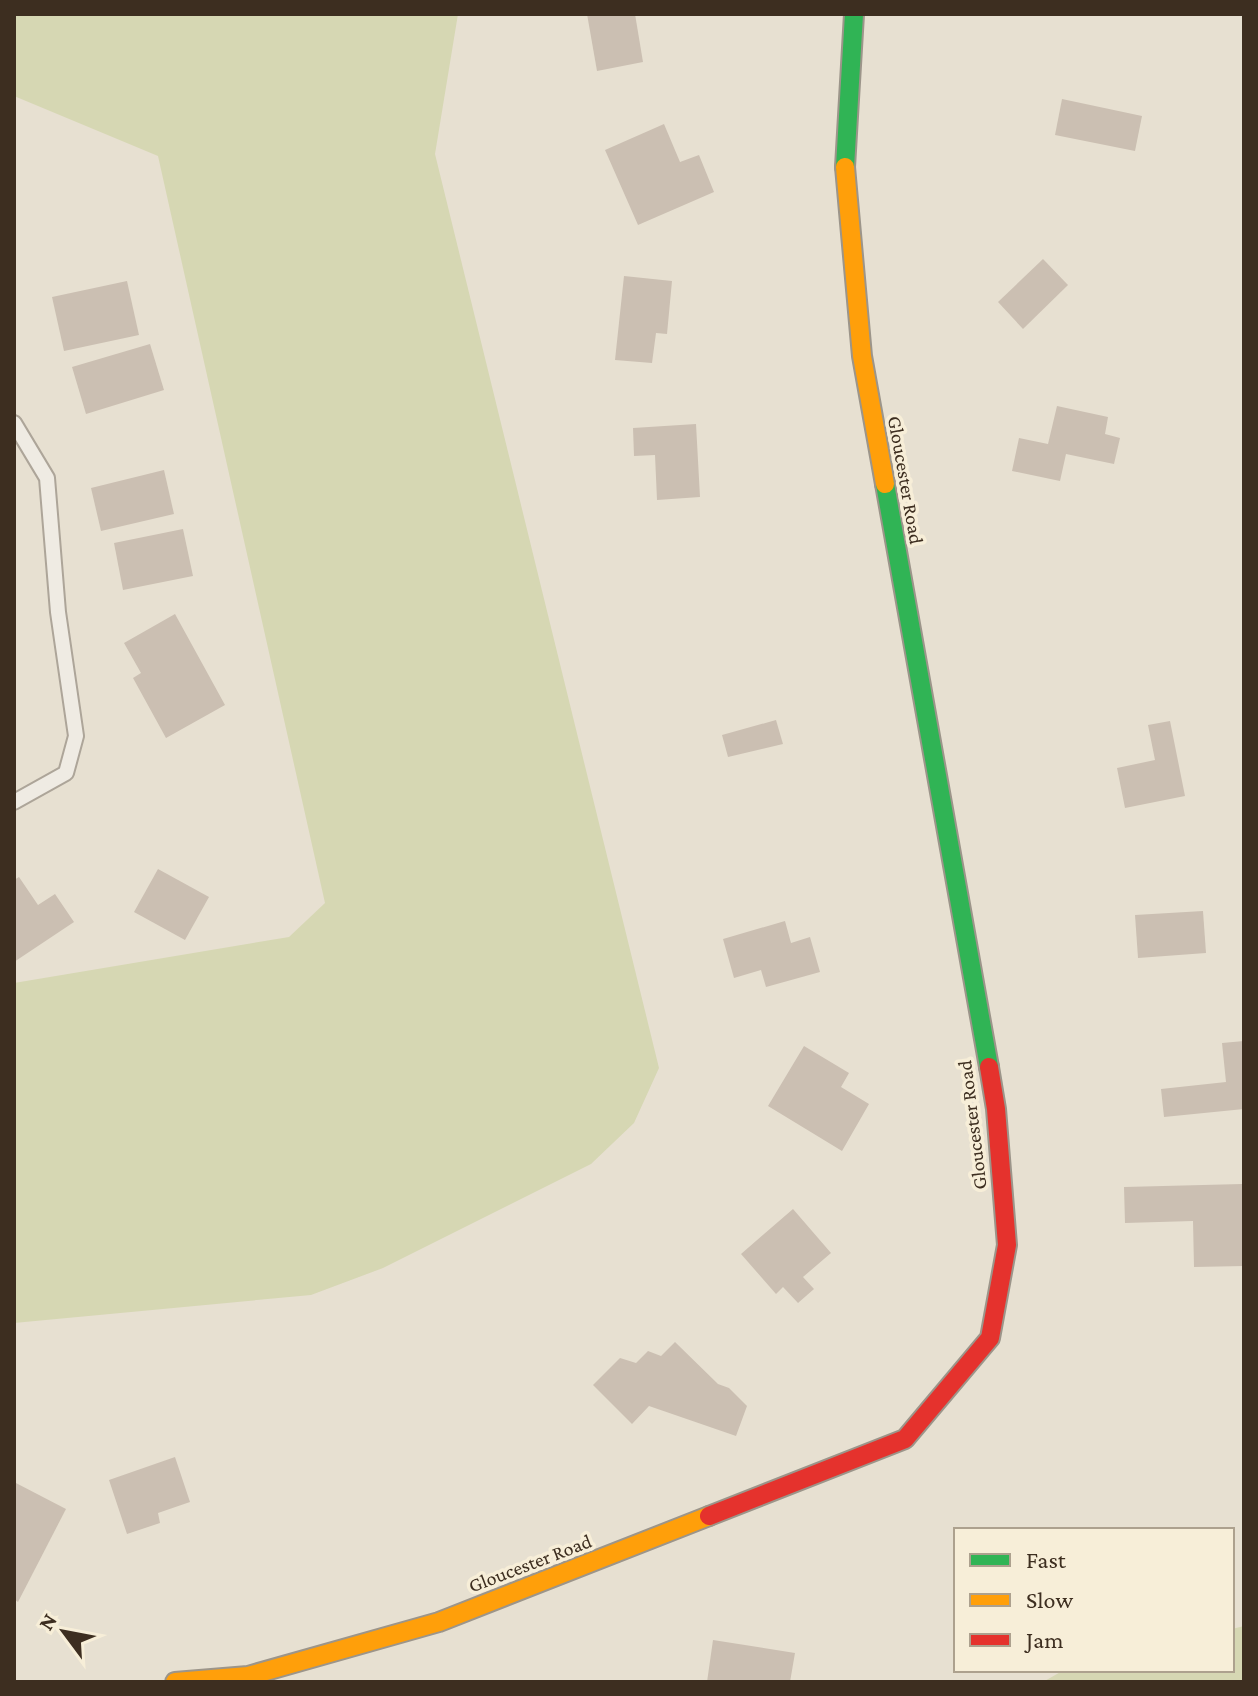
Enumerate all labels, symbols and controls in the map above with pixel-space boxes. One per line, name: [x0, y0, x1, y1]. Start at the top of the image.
street label: Gloucester Road: [884, 414, 928, 546]
street label: Gloucester Road: [953, 1059, 991, 1191]
legend: [954, 1528, 1234, 1672]
street label: Gloucester Road: [465, 1529, 595, 1597]
text: Fast: [1026, 1546, 1067, 1573]
text: Slow: [1026, 1586, 1073, 1613]
north arrow: [24, 1592, 104, 1672]
text: N: [33, 1609, 62, 1635]
text: Jam: [1024, 1626, 1064, 1653]

